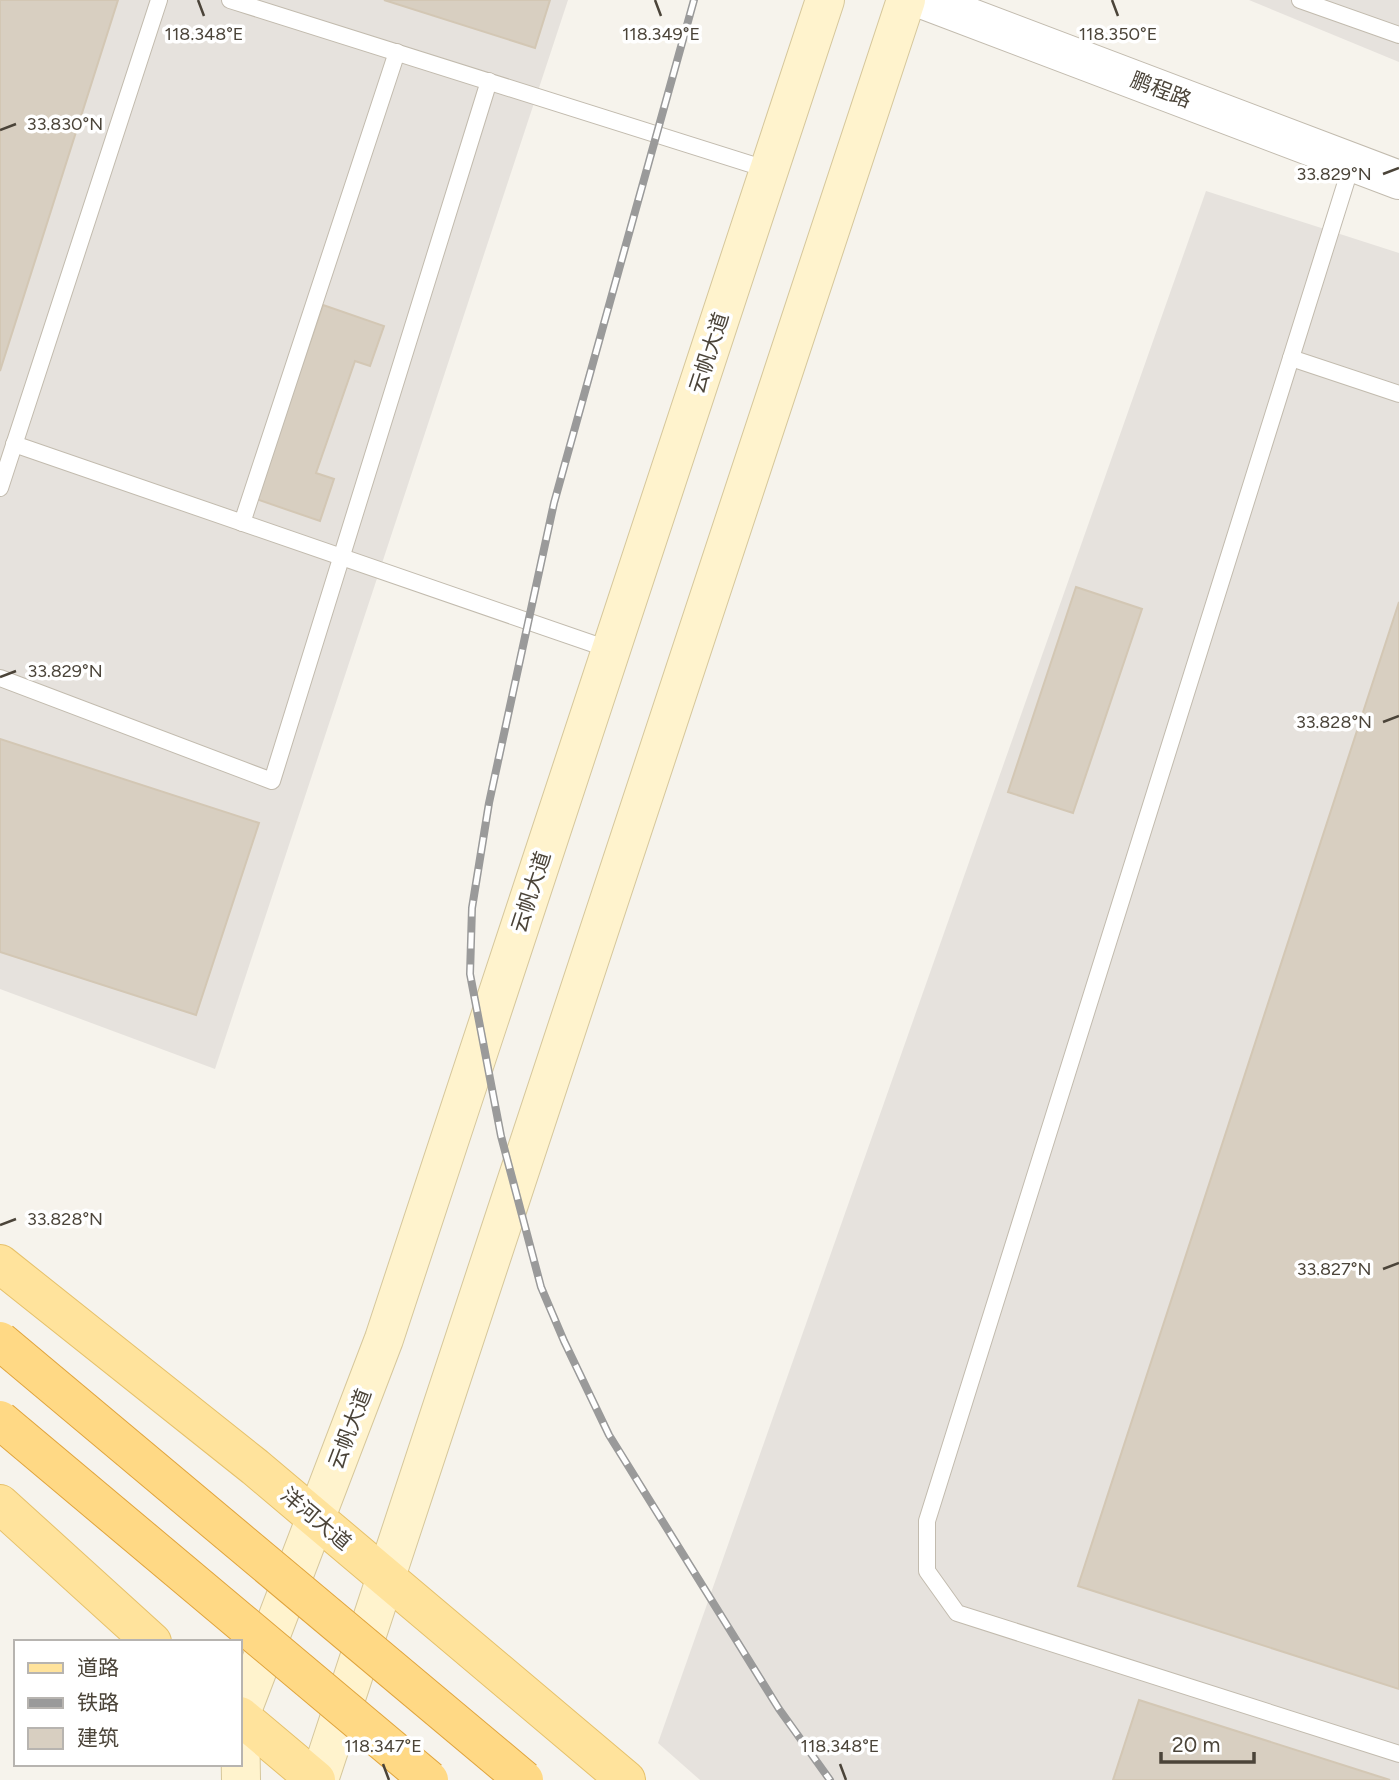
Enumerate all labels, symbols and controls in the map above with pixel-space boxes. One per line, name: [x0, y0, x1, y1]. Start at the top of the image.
text: 118.348°E: [165, 23, 243, 45]
text: 118.349°E: [622, 23, 700, 45]
text: 118.350°E: [1079, 23, 1157, 45]
street label: 鹏程路: [1127, 67, 1195, 112]
text: 33.830°N: [27, 113, 103, 135]
text: 33.829°N: [1296, 163, 1372, 185]
street label: 云帆大道: [684, 309, 733, 397]
text: 33.829°N: [27, 660, 103, 682]
text: 33.828°N: [1296, 711, 1372, 733]
street label: 云帆大道: [506, 848, 555, 936]
text: 33.828°N: [27, 1208, 103, 1230]
text: 33.827°N: [1297, 1258, 1371, 1280]
street label: 云帆大道: [323, 1385, 376, 1473]
street label: 洋河大道: [276, 1482, 357, 1555]
legend: [14, 1640, 242, 1766]
text: 道路: [77, 1655, 119, 1680]
text: 铁路: [77, 1690, 119, 1715]
scale bar: [1161, 1720, 1254, 1764]
text: 建筑: [77, 1725, 119, 1750]
text: 20 m: [1172, 1732, 1220, 1757]
text: 118.347°E: [344, 1735, 422, 1757]
text: 118.348°E: [801, 1735, 879, 1757]

